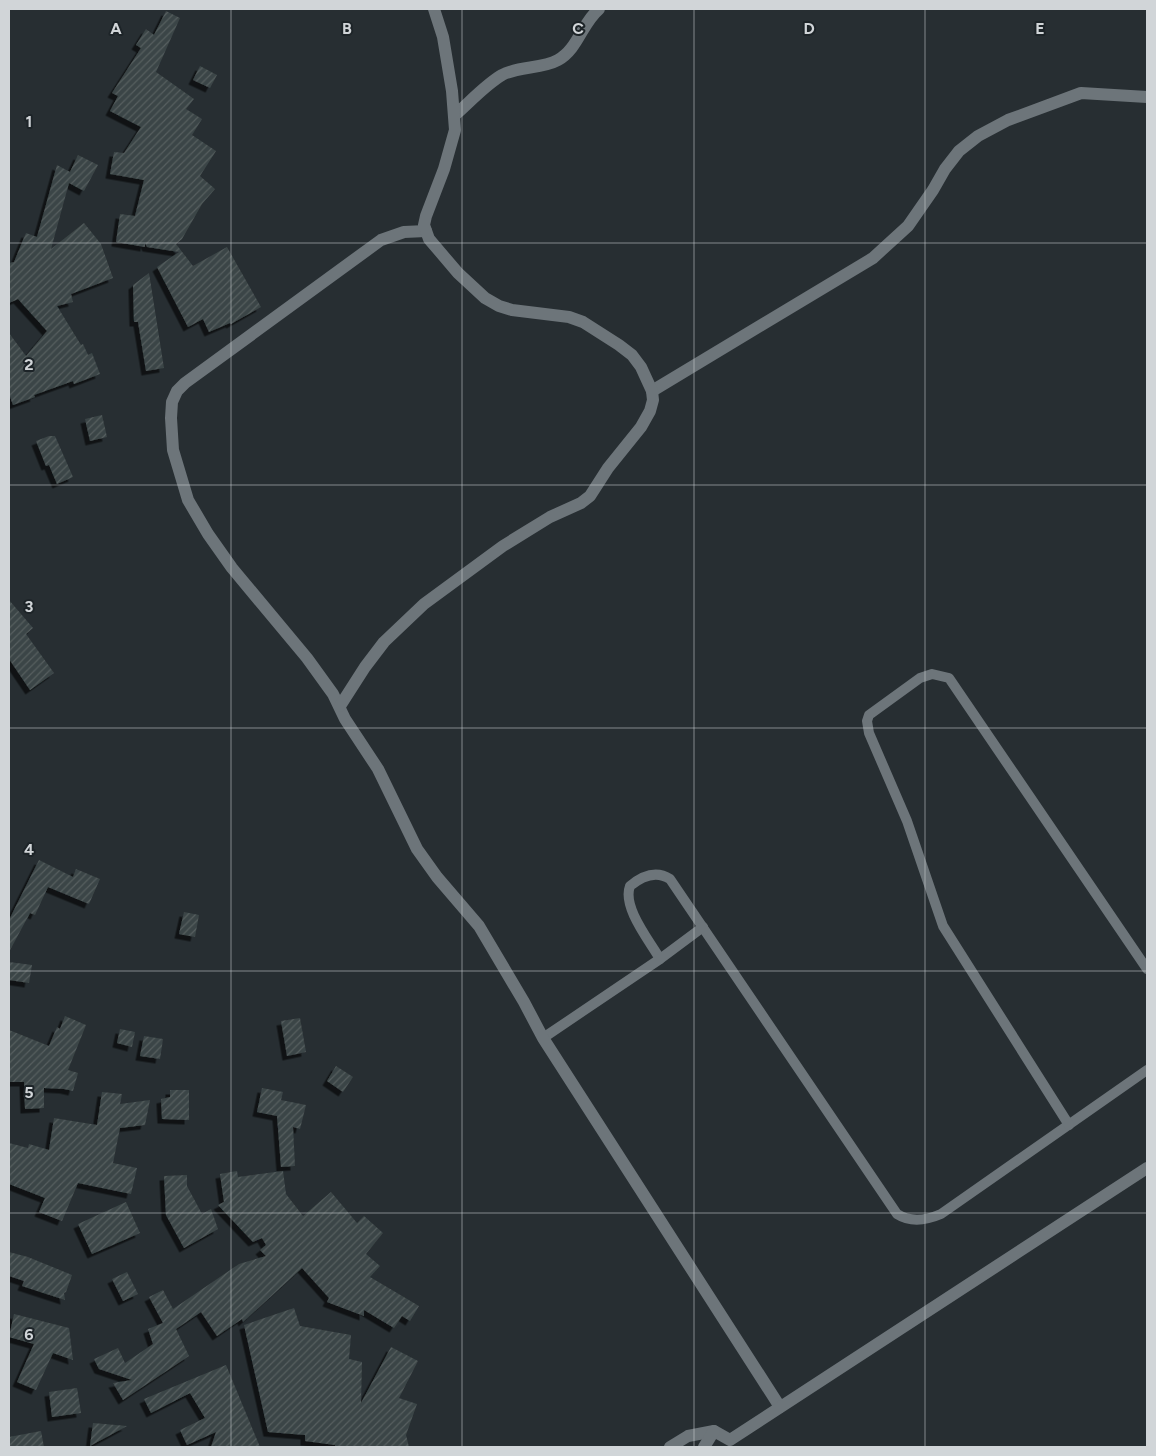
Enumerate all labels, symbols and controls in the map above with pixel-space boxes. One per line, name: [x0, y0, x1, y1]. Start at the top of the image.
text: A: [110, 19, 122, 38]
text: B: [342, 19, 352, 38]
text: C: [572, 19, 584, 38]
text: D: [803, 19, 815, 38]
text: E: [1035, 19, 1045, 38]
text: 1: [26, 112, 32, 131]
text: 2: [24, 355, 34, 374]
text: 3: [25, 597, 34, 616]
text: 4: [24, 840, 34, 859]
text: 5: [24, 1083, 34, 1102]
text: 6: [24, 1325, 34, 1344]

